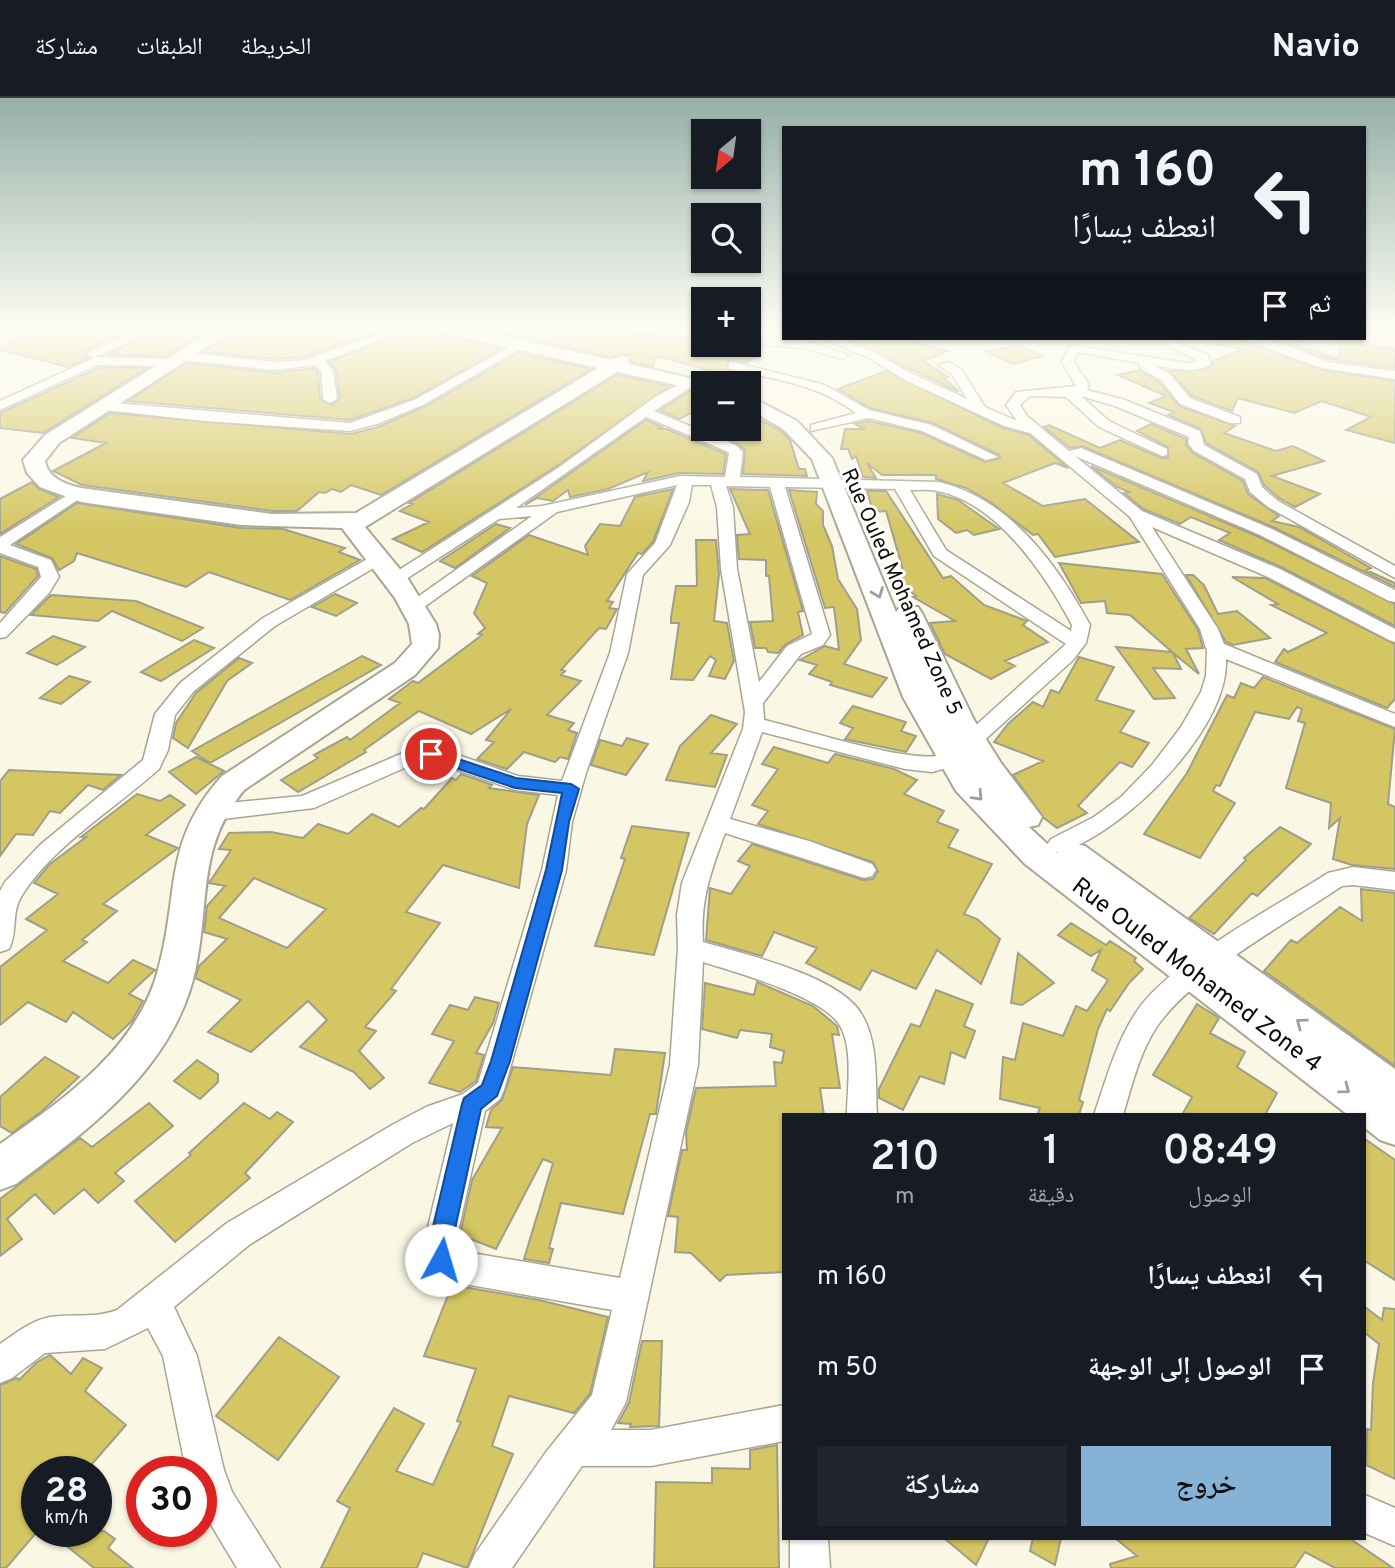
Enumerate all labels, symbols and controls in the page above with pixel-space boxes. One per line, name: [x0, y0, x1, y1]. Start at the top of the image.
text: Navio: [1272, 27, 1360, 69]
text: مشاركة: [35, 33, 98, 63]
text: الطبقات: [136, 33, 203, 63]
text: الخريطة: [241, 33, 311, 63]
north arrow: [691, 119, 761, 189]
map controls: [691, 119, 761, 441]
text: 160 m: [1079, 142, 1216, 204]
icon: left: [1240, 154, 1331, 245]
button: search: [691, 203, 761, 273]
text: انعطف يسارًا: [1072, 209, 1216, 249]
button: +: [691, 287, 761, 357]
icon: arrive: [1256, 287, 1294, 325]
text: ثم: [1308, 289, 1331, 322]
button: −: [691, 371, 761, 441]
street label: Rue Ouled Mohamed Zone 5: [834, 464, 968, 720]
one-way arrow: [869, 587, 883, 599]
pin: [401, 724, 461, 784]
icon: arrive: [412, 735, 450, 773]
one-way arrow: [969, 788, 982, 801]
street label: Rue Ouled Mohamed Zone 4: [1065, 872, 1327, 1080]
one-way arrow: [1296, 1019, 1308, 1032]
one-way arrow: [1337, 1080, 1350, 1093]
text: 1: [1043, 1126, 1059, 1179]
text: 08:49: [1162, 1126, 1278, 1179]
text: 210: [870, 1132, 940, 1185]
text: دقيقة: [1028, 1182, 1074, 1211]
text: الوصول: [1188, 1182, 1252, 1211]
text: m: [895, 1183, 915, 1212]
position arrow: [404, 1223, 478, 1297]
icon: left: [1293, 1259, 1331, 1297]
text: 160 m: [817, 1261, 887, 1294]
text: انعطف يسارًا: [1148, 1261, 1272, 1294]
icon: arrive: [1293, 1350, 1331, 1388]
text: 50 m: [817, 1352, 878, 1385]
text: الوصول إلى الوجهة: [1088, 1352, 1272, 1385]
button: مشاركة: [817, 1446, 1067, 1526]
button: خروج: [1081, 1446, 1331, 1526]
speed limit sign: 30: [126, 1456, 217, 1547]
text: 28: [45, 1470, 88, 1514]
text: km/h: [45, 1507, 88, 1530]

